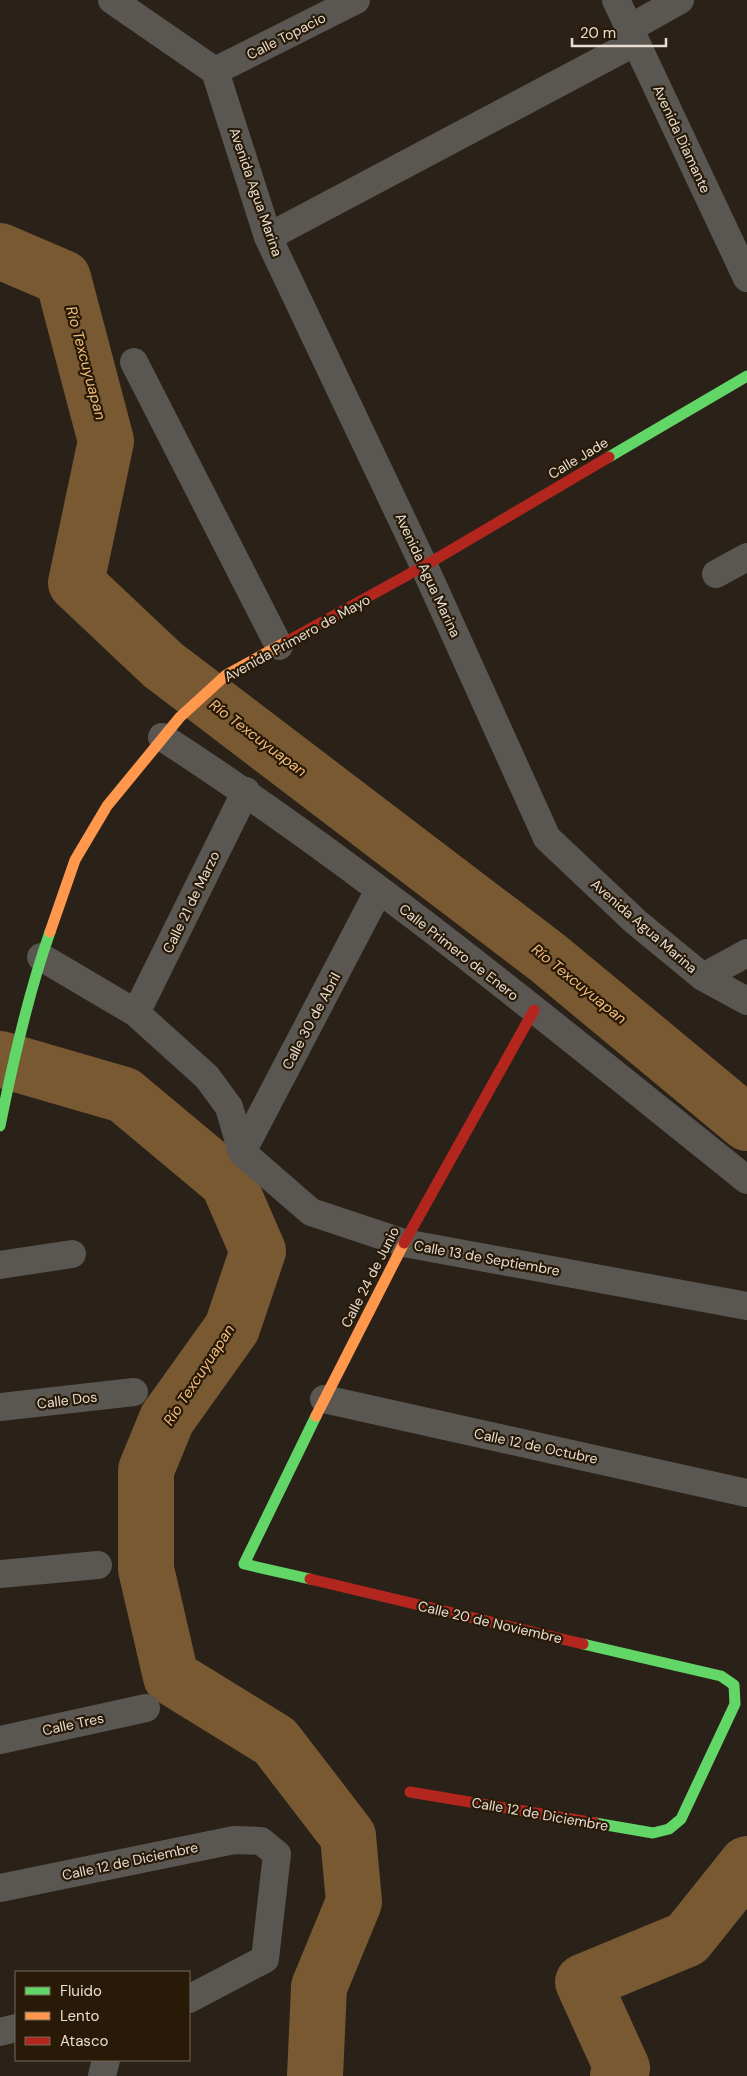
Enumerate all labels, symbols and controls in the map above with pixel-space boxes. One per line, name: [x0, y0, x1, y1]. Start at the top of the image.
street label: Calle Topacio: [243, 8, 329, 64]
scale bar: [572, 15, 666, 47]
text: 20 m: [580, 23, 616, 43]
street label: Avenida Diamante: [649, 82, 715, 196]
street label: Avenida Agua Marina: [225, 125, 287, 259]
water label: Río Texcuyuapan: [61, 304, 111, 422]
street label: Calle Jade: [545, 433, 611, 483]
street label: Avenida Agua Marina: [391, 510, 465, 640]
street label: Avenida Primero de Mayo: [221, 590, 373, 686]
water label: Río Texcuyuapan: [205, 695, 311, 781]
street label: Calle 21 de Marzo: [158, 848, 224, 956]
street label: Avenida Agua Marina: [587, 875, 701, 977]
street label: Calle Primero de Enero: [395, 900, 523, 1004]
water label: Río Texcuyuapan: [527, 939, 631, 1029]
street label: Calle 30 de Abril: [278, 969, 344, 1073]
street label: Calle 24 de Junio: [337, 1224, 403, 1330]
street label: Calle 13 de Septiembre: [413, 1236, 561, 1280]
water label: Río Texcuyuapan: [159, 1320, 239, 1430]
street label: Calle Dos: [36, 1387, 98, 1413]
street label: Calle 12 de Octubre: [473, 1424, 600, 1468]
street label: Calle 20 de Noviembre: [416, 1597, 564, 1647]
street label: Calle Tres: [41, 1709, 105, 1739]
street label: Calle 12 de Diciembre: [470, 1793, 610, 1835]
street label: Calle 12 de Diciembre: [60, 1838, 200, 1884]
legend: [15, 1971, 190, 2061]
text: Fluido: [60, 1981, 102, 2001]
text: Lento: [60, 2006, 99, 2026]
text: Atasco: [60, 2031, 108, 2051]

